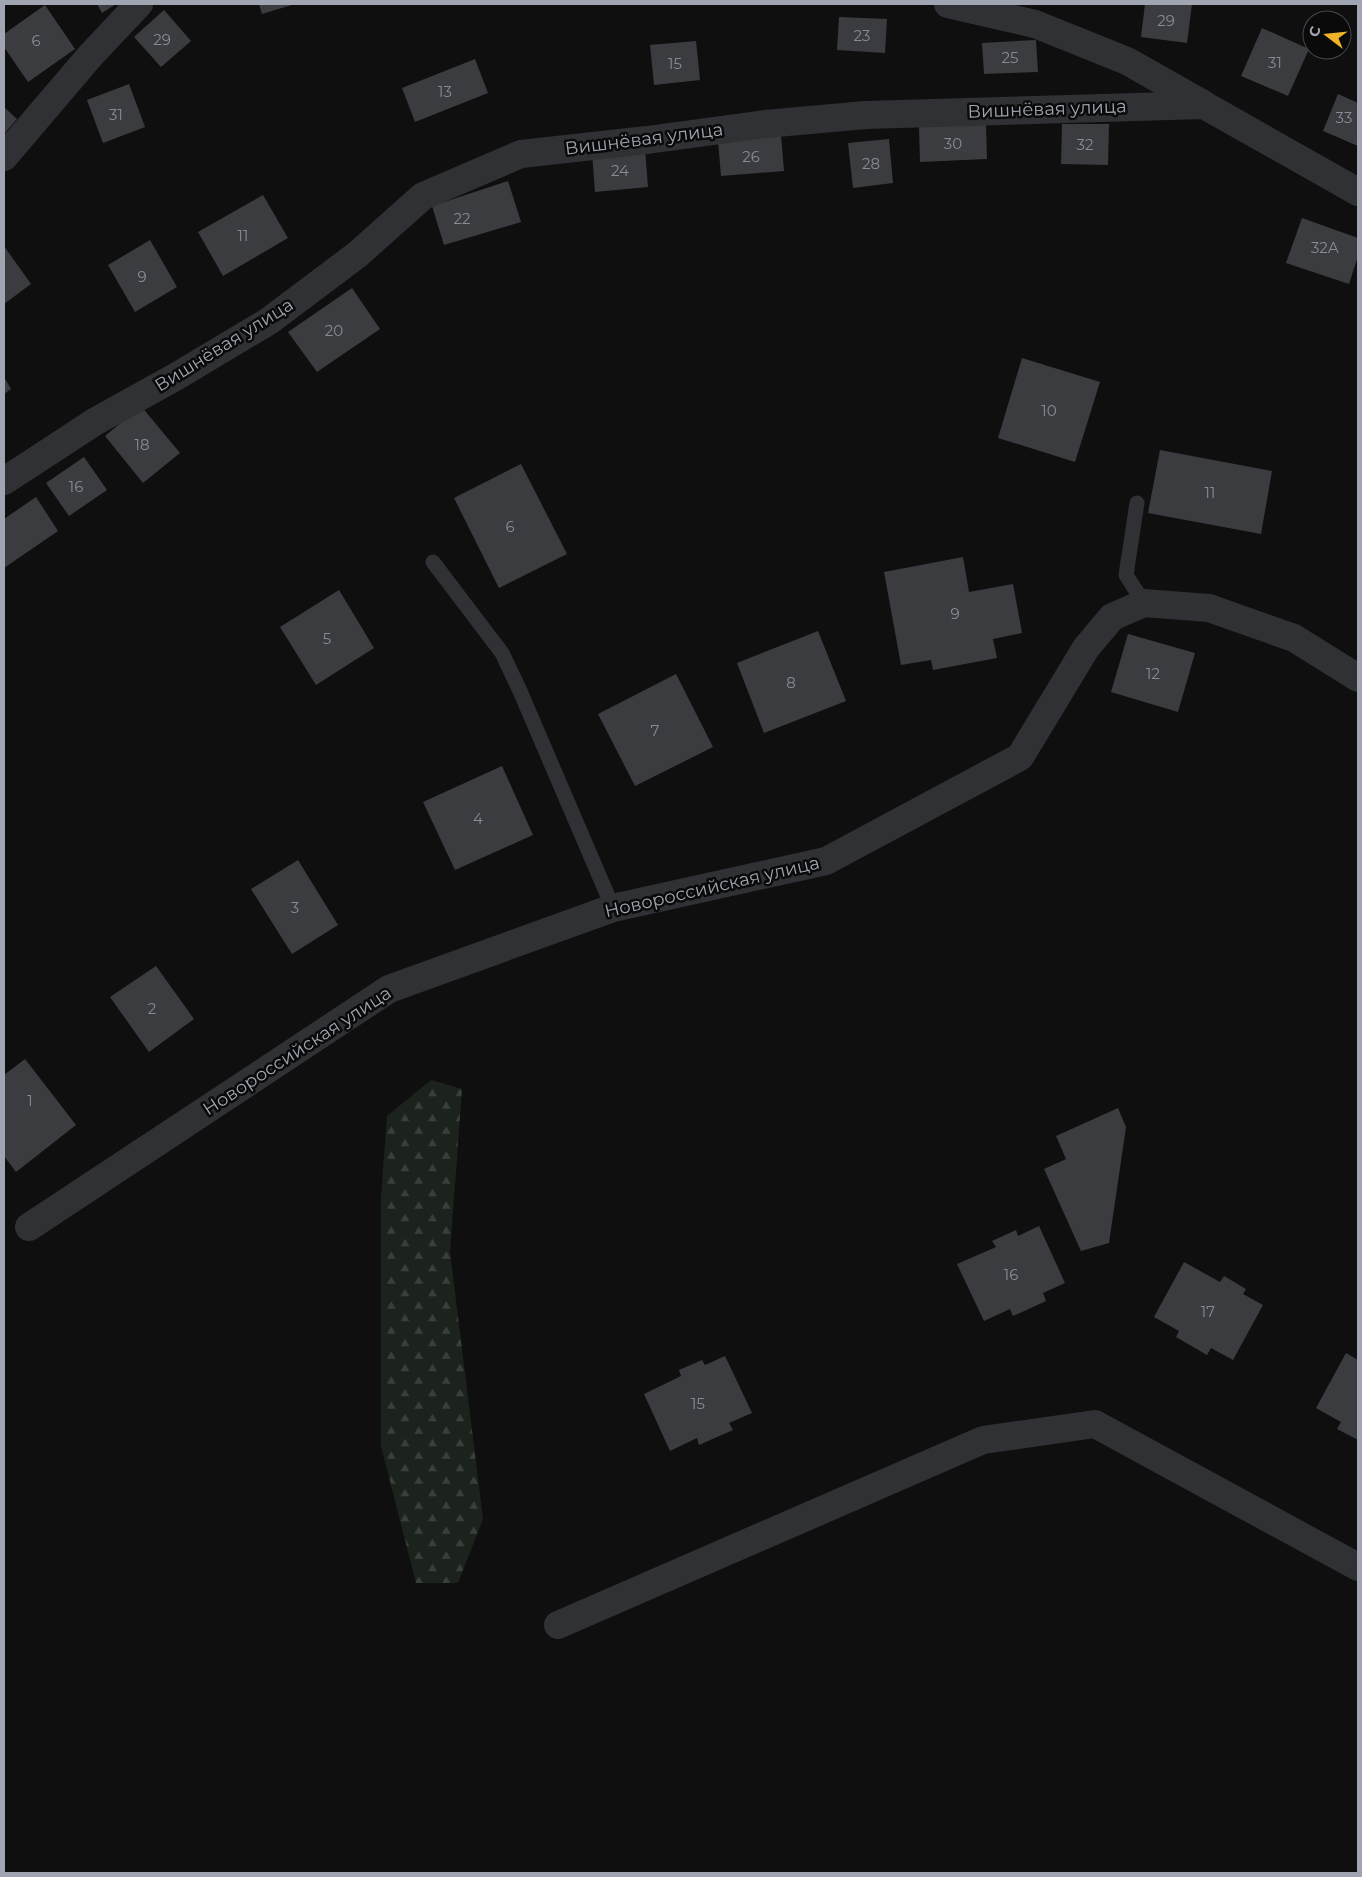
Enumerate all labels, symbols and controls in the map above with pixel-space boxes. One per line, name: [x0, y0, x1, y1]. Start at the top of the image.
north arrow: [1302, 10, 1352, 60]
house number: 29: [1157, 11, 1175, 30]
text: С: [1304, 24, 1325, 39]
house number: 23: [854, 26, 870, 45]
house number: 29: [153, 30, 171, 49]
house number: 6: [31, 31, 41, 50]
house number: 25: [1001, 48, 1019, 67]
house number: 31: [1268, 53, 1282, 72]
house number: 15: [668, 54, 682, 73]
house number: 13: [438, 82, 452, 101]
street label: Вишнёвая улица: [967, 95, 1127, 123]
house number: 31: [109, 105, 123, 124]
house number: 33: [1336, 108, 1352, 127]
street label: Вишнёвая улица: [564, 118, 724, 160]
house number: 30: [944, 134, 962, 153]
house number: 32: [1077, 135, 1093, 154]
house number: 26: [742, 147, 760, 166]
house number: 28: [862, 154, 880, 173]
house number: 24: [611, 161, 629, 180]
house number: 22: [453, 209, 471, 228]
house number: 11: [238, 226, 248, 245]
house number: 32А: [1311, 238, 1339, 257]
house number: 9: [137, 267, 147, 286]
street label: Вишнёвая улица: [151, 294, 297, 396]
house number: 20: [325, 321, 343, 340]
house number: 10: [1041, 401, 1057, 420]
house number: 18: [135, 435, 150, 454]
house number: 16: [69, 477, 83, 496]
house number: 11: [1205, 483, 1215, 502]
house number: 6: [505, 517, 515, 536]
house number: 9: [950, 604, 960, 623]
house number: 5: [323, 629, 331, 648]
house number: 12: [1146, 664, 1160, 683]
house number: 8: [786, 673, 796, 692]
house number: 7: [651, 721, 660, 740]
house number: 4: [473, 809, 483, 828]
street label: Новороссийская улица: [602, 852, 822, 922]
house number: 3: [291, 898, 299, 917]
street label: Новороссийская улица: [199, 982, 395, 1120]
house number: 2: [148, 999, 156, 1018]
house number: 1: [27, 1091, 33, 1110]
house number: 16: [1004, 1265, 1018, 1284]
house number: 17: [1201, 1302, 1215, 1321]
house number: 15: [691, 1394, 705, 1413]

